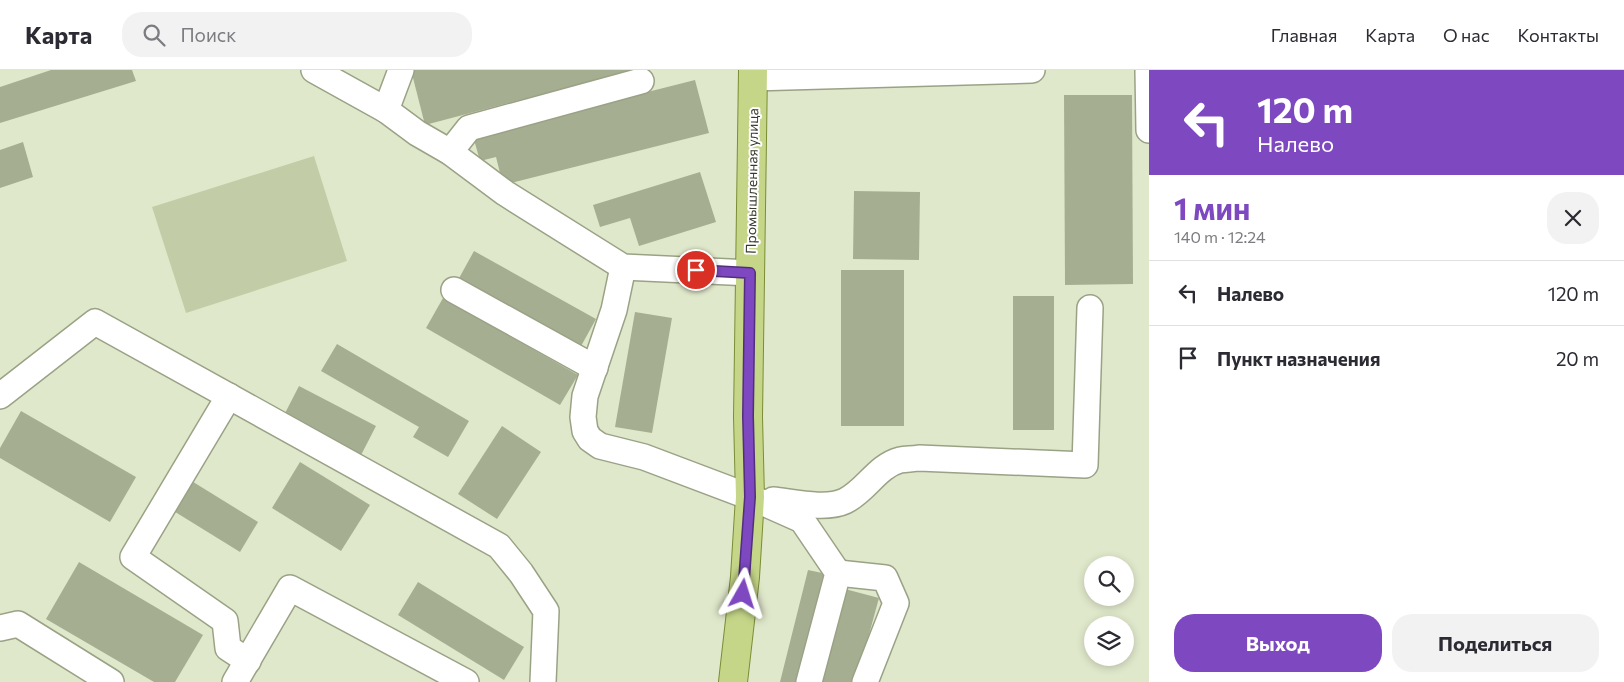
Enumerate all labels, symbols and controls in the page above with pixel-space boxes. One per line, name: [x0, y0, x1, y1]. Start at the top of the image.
search box: [122, 12, 472, 57]
text: Карта: [25, 20, 92, 49]
icon: search: [140, 21, 168, 49]
text: Поиск: [180, 23, 236, 46]
text: Главная: [1271, 24, 1337, 46]
text: Карта: [1365, 24, 1415, 46]
text: О нас: [1443, 24, 1490, 46]
text: Контакты: [1518, 24, 1599, 46]
text: 120 m: [1257, 87, 1353, 130]
icon: left: [1174, 90, 1239, 155]
street label: Промышленная улица: [742, 108, 761, 254]
text: Налево: [1257, 130, 1334, 157]
text: 1 мин: [1174, 189, 1250, 226]
button: close: [1547, 192, 1599, 244]
text: 140 m · 12:24: [1174, 227, 1266, 246]
pin: [675, 249, 717, 291]
icon: arrive: [682, 256, 710, 284]
icon: left: [1174, 279, 1202, 307]
text: Налево: [1217, 282, 1284, 305]
text: 120 m: [1548, 282, 1599, 305]
icon: arrive: [1174, 344, 1202, 372]
text: Пункт назначения: [1217, 347, 1380, 370]
text: 20 m: [1556, 347, 1599, 370]
map controls: [1084, 556, 1134, 666]
button: search: [1084, 556, 1134, 606]
position arrow: [716, 567, 768, 619]
button: Выход: [1174, 614, 1382, 672]
button: Поделиться: [1392, 614, 1599, 672]
button: layers: [1084, 616, 1134, 666]

